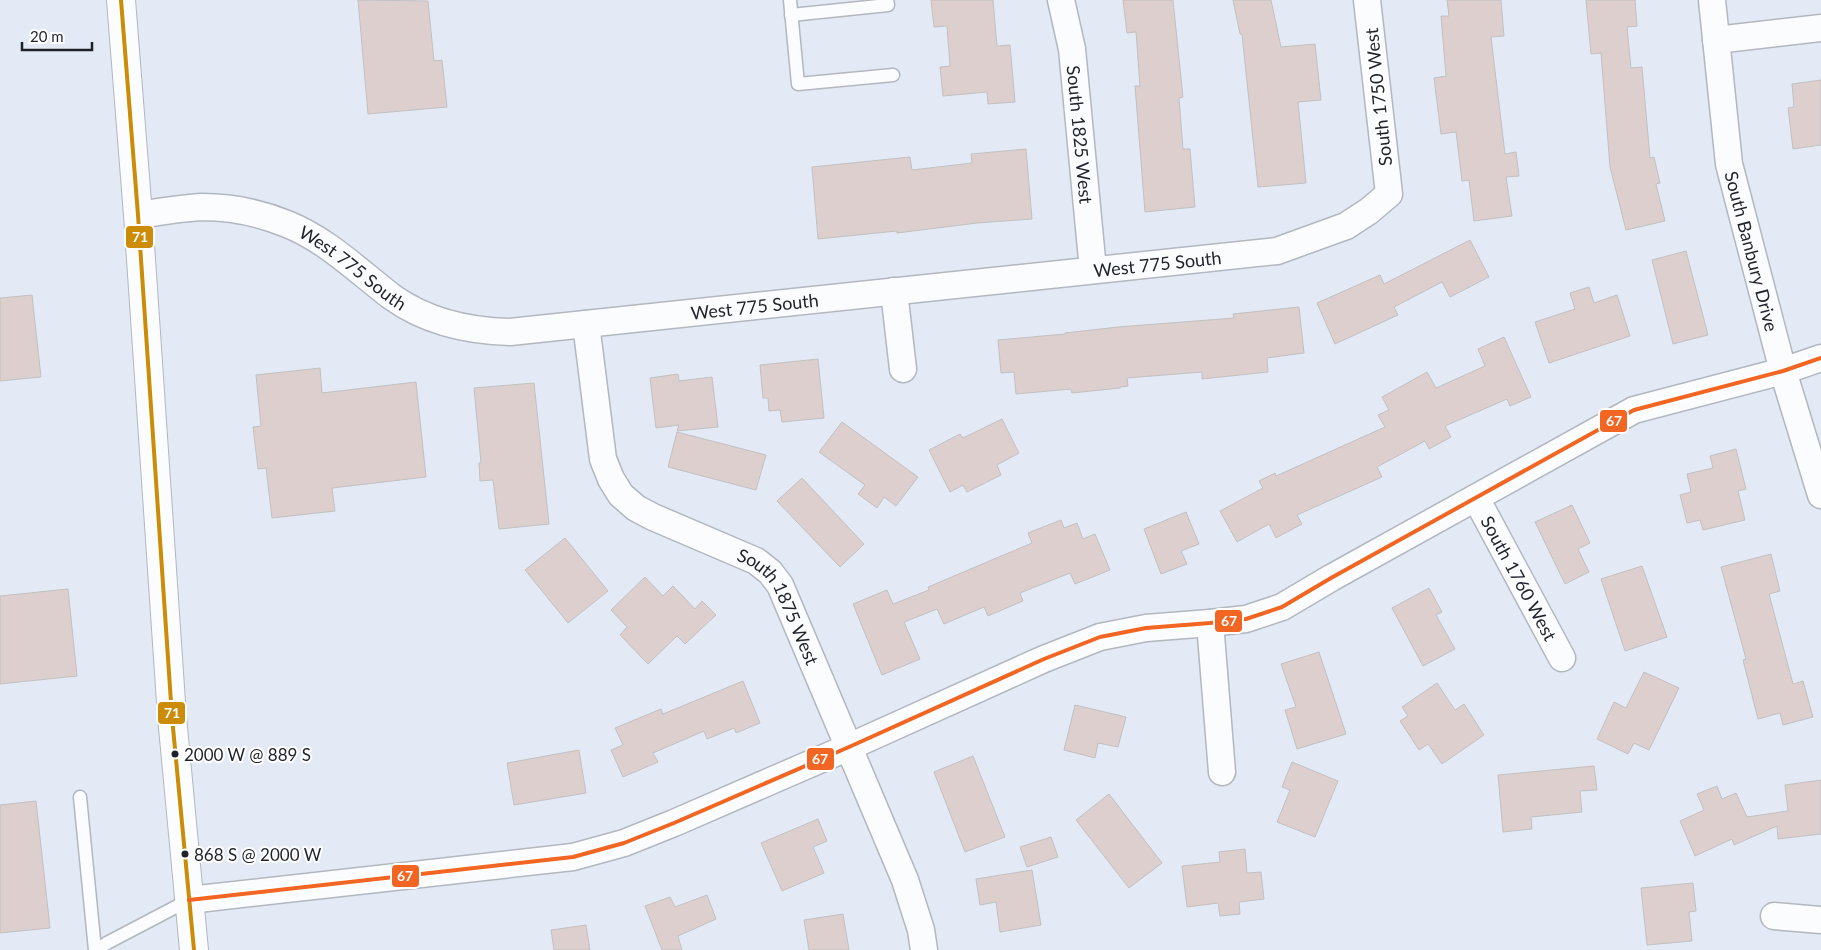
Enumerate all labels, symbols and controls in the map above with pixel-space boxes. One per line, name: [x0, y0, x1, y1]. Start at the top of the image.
scale bar: [22, 20, 92, 52]
street label: South 1750 West: [1360, 26, 1396, 167]
text: 20 m: [30, 27, 64, 45]
street label: South 1825 West: [1063, 64, 1098, 205]
street label: South Banbury Drive: [1720, 169, 1783, 334]
street label: West 775 South: [295, 220, 411, 315]
line badge: 71: [125, 225, 154, 249]
text: 71: [132, 228, 148, 245]
street label: West 775 South: [1092, 246, 1222, 281]
street label: West 775 South: [690, 288, 820, 324]
line badge: 67: [1599, 409, 1628, 433]
text: 67: [1606, 412, 1622, 429]
street label: South 1760 West: [1477, 512, 1562, 645]
street label: South 1875 West: [734, 543, 824, 669]
line badge: 67: [1214, 609, 1243, 633]
text: 67: [1221, 612, 1237, 629]
line badge: 71: [157, 701, 186, 725]
text: 71: [164, 704, 180, 721]
place label: 2000 W @ 889 S: [184, 744, 311, 765]
line badge: 67: [806, 747, 835, 771]
marker: 2000 W @ 889 S: [170, 749, 180, 759]
text: 67: [812, 750, 828, 767]
place label: 868 S @ 2000 W: [194, 844, 322, 865]
marker: 868 S @ 2000 W: [180, 849, 190, 859]
line badge: 67: [391, 864, 420, 888]
text: 67: [397, 867, 413, 884]

